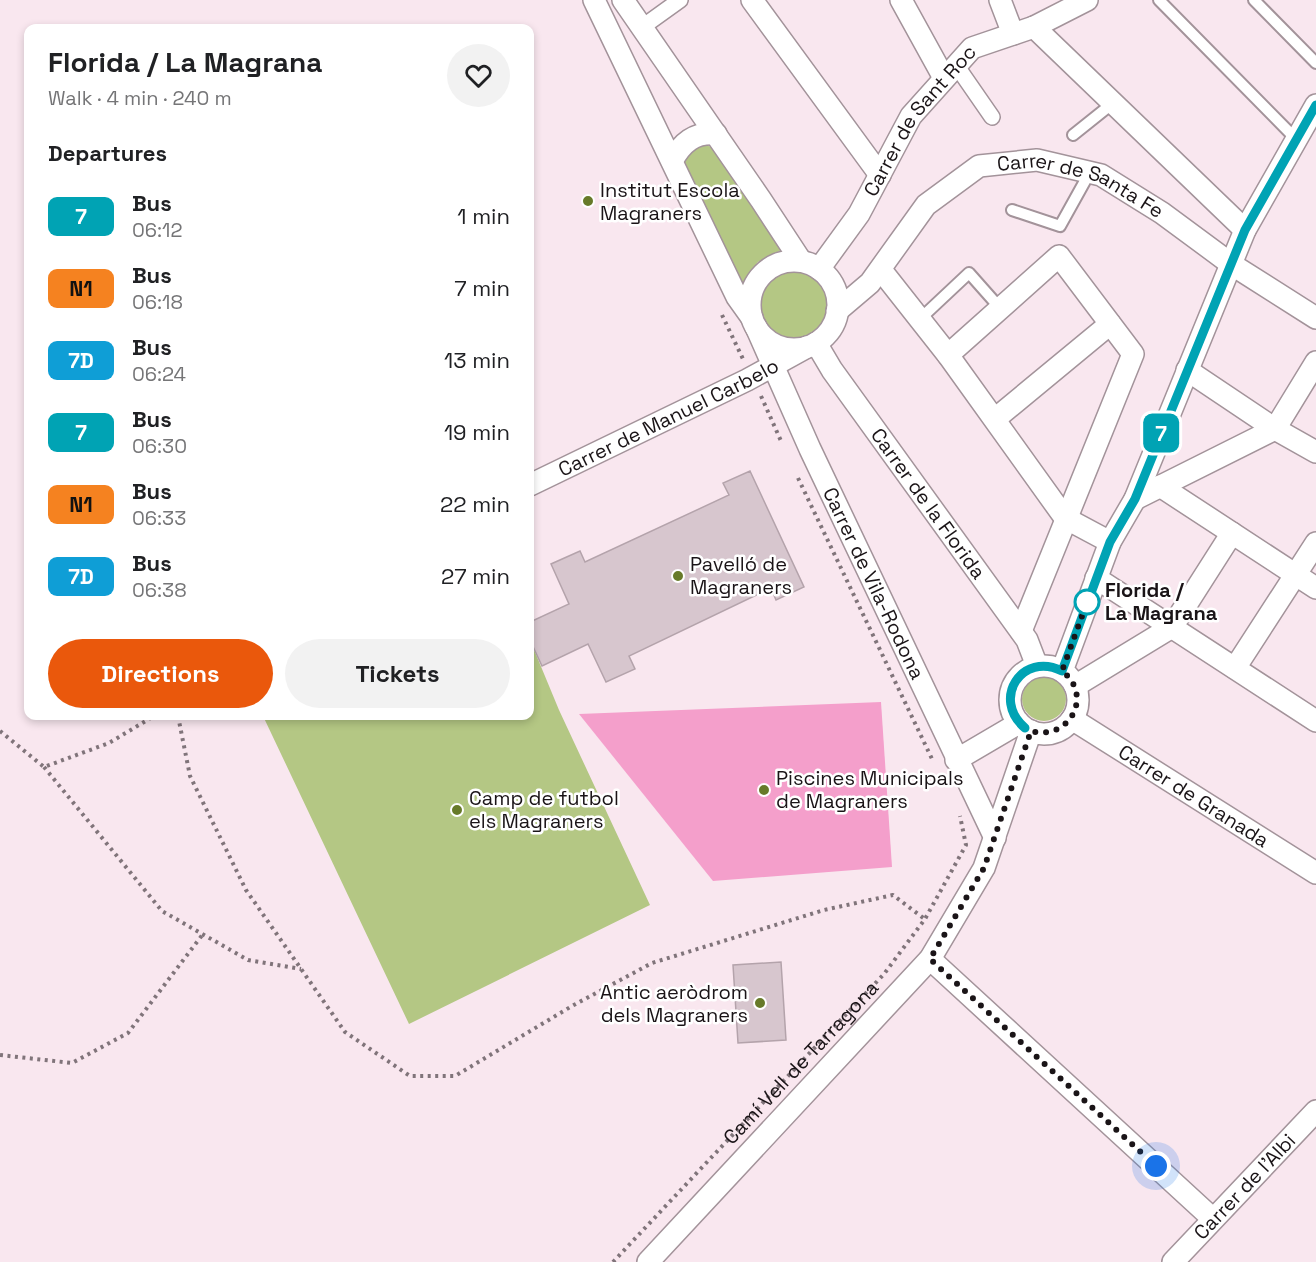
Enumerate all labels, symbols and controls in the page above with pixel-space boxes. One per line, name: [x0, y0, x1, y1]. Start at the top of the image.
street label: Carrer de Sant Roc: [858, 39, 982, 201]
text: Florida / La Magrana: [48, 44, 323, 80]
button: heart: [447, 44, 510, 107]
text: Walk · 4 min · 240 m: [48, 85, 232, 111]
text: Departures: [48, 139, 167, 167]
street label: Carrer de Santa Fe: [996, 147, 1169, 224]
place label: Institut Escola Magraners: [600, 177, 740, 226]
text: Bus: [132, 189, 172, 217]
marker: Institut Escola Magraners: [581, 194, 595, 208]
text: 1 min: [457, 202, 510, 230]
text: 7: [75, 203, 87, 230]
text: 06:12: [132, 217, 183, 243]
text: Bus: [132, 261, 172, 289]
text: 7 min: [454, 274, 510, 302]
text: N1: [69, 275, 93, 302]
text: 06:18: [132, 289, 183, 315]
text: Bus: [132, 333, 172, 361]
text: 13 min: [444, 346, 510, 374]
text: 7D: [68, 347, 94, 374]
street label: Carrer de Manuel Carbelo: [554, 352, 783, 482]
text: 06:24: [132, 361, 186, 387]
text: Bus: [132, 405, 172, 433]
line badge: 7: [1142, 414, 1180, 452]
text: 19 min: [444, 418, 510, 446]
text: 7: [75, 419, 87, 446]
text: 7: [1155, 420, 1167, 447]
street label: Carrer de la Florida: [865, 423, 992, 584]
text: 06:30: [132, 433, 187, 459]
text: Bus: [132, 477, 172, 505]
street label: Carrer de Vila-Rodona: [817, 483, 931, 684]
text: 22 min: [440, 490, 510, 518]
text: N1: [69, 491, 93, 518]
text: 06:33: [132, 505, 186, 531]
text: Bus: [132, 549, 172, 577]
place label: Pavelló de Magraners: [690, 551, 792, 600]
text: 27 min: [441, 562, 510, 590]
text: 7D: [68, 563, 94, 590]
marker: Pavelló de Magraners: [671, 569, 685, 583]
text: 06:38: [132, 577, 187, 603]
place label: Florida / La Magrana: [1105, 577, 1218, 626]
marker: Florida / La Magrana: [1074, 589, 1100, 615]
button: Directions: [48, 639, 273, 708]
button: Tickets: [285, 639, 510, 708]
street label: Carrer de Granada: [1114, 739, 1274, 853]
place label: Piscines Municipals de Magraners: [776, 765, 963, 814]
marker: Piscines Municipals de Magraners: [757, 783, 771, 797]
place label: Camp de futbol els Magraners: [469, 785, 619, 834]
marker: Camp de futbol els Magraners: [450, 803, 464, 817]
street label: Camí Vell de Tarragona: [717, 975, 884, 1150]
place label: Antic aeròdrom dels Magraners: [600, 979, 748, 1028]
marker: Antic aeròdrom dels Magraners: [753, 996, 767, 1010]
street label: Carrer de l'Albi: [1188, 1128, 1301, 1245]
your location: [1141, 1151, 1171, 1181]

